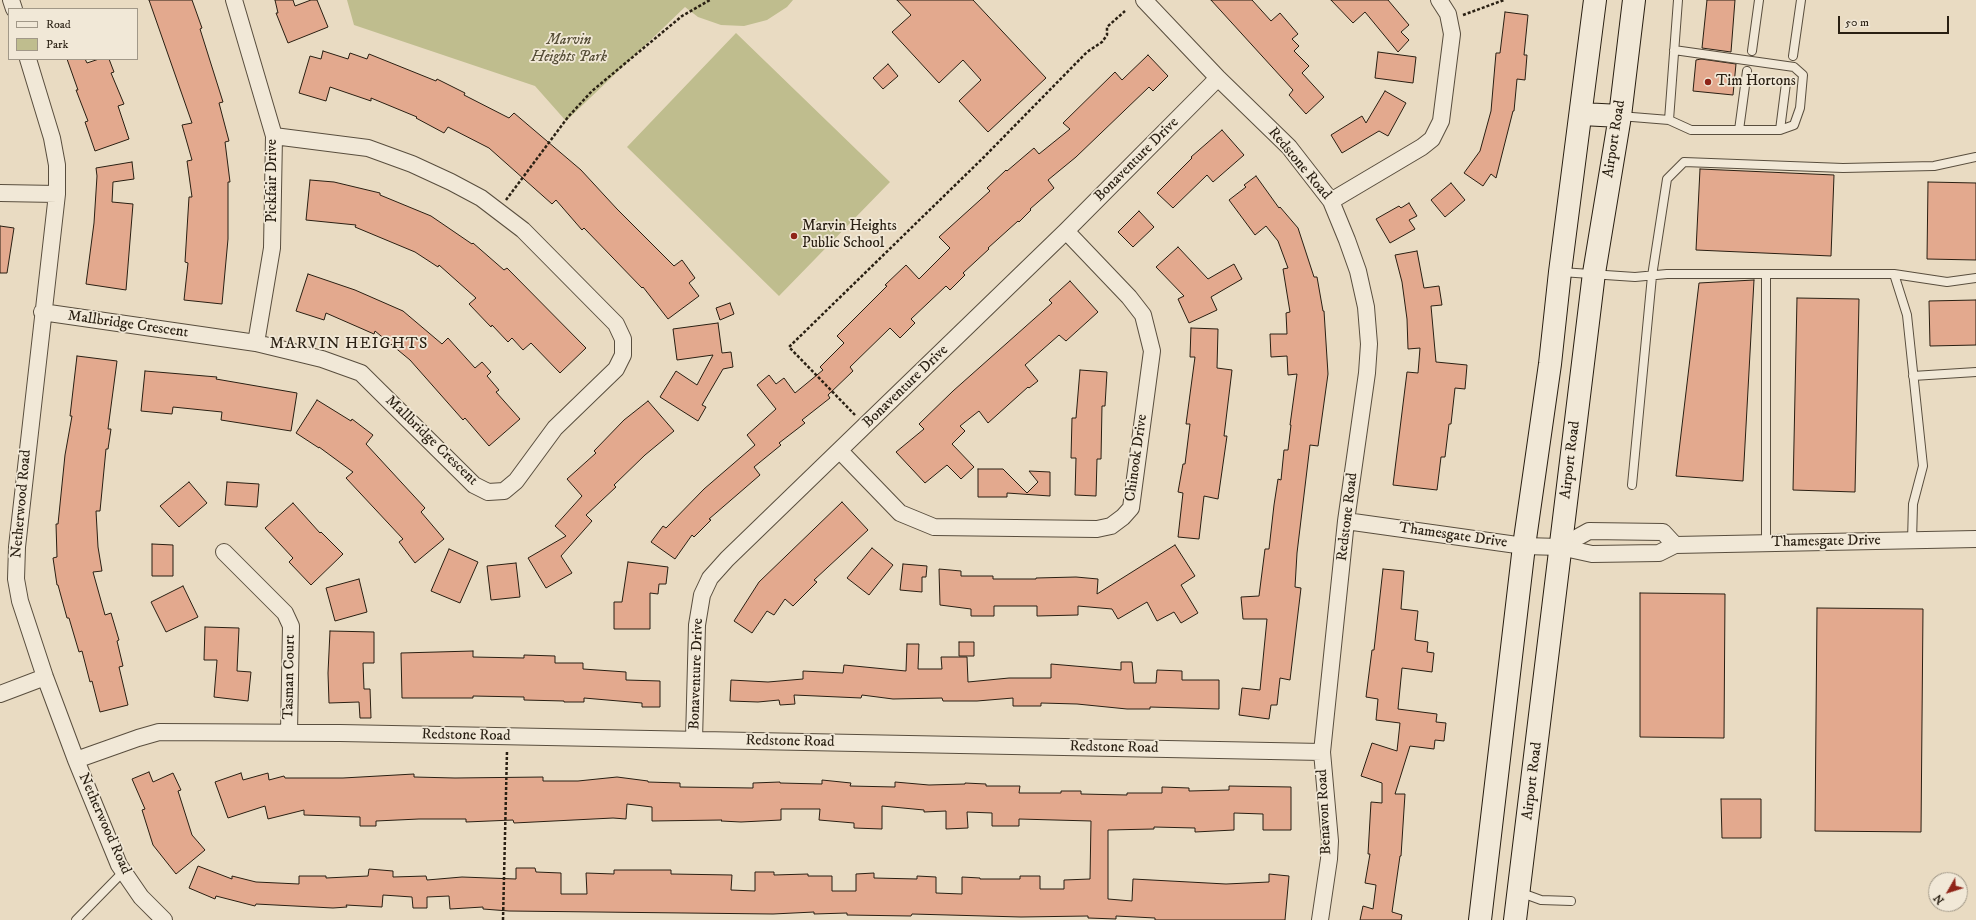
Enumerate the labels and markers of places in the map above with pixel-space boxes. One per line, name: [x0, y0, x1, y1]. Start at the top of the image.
place label: Tim Hortons: [1716, 73, 1796, 91]
marker: Tim Hortons: [1703, 77, 1713, 87]
place label: Marvin Heights Public School: [802, 218, 897, 253]
marker: Marvin Heights Public School: [789, 231, 799, 241]

